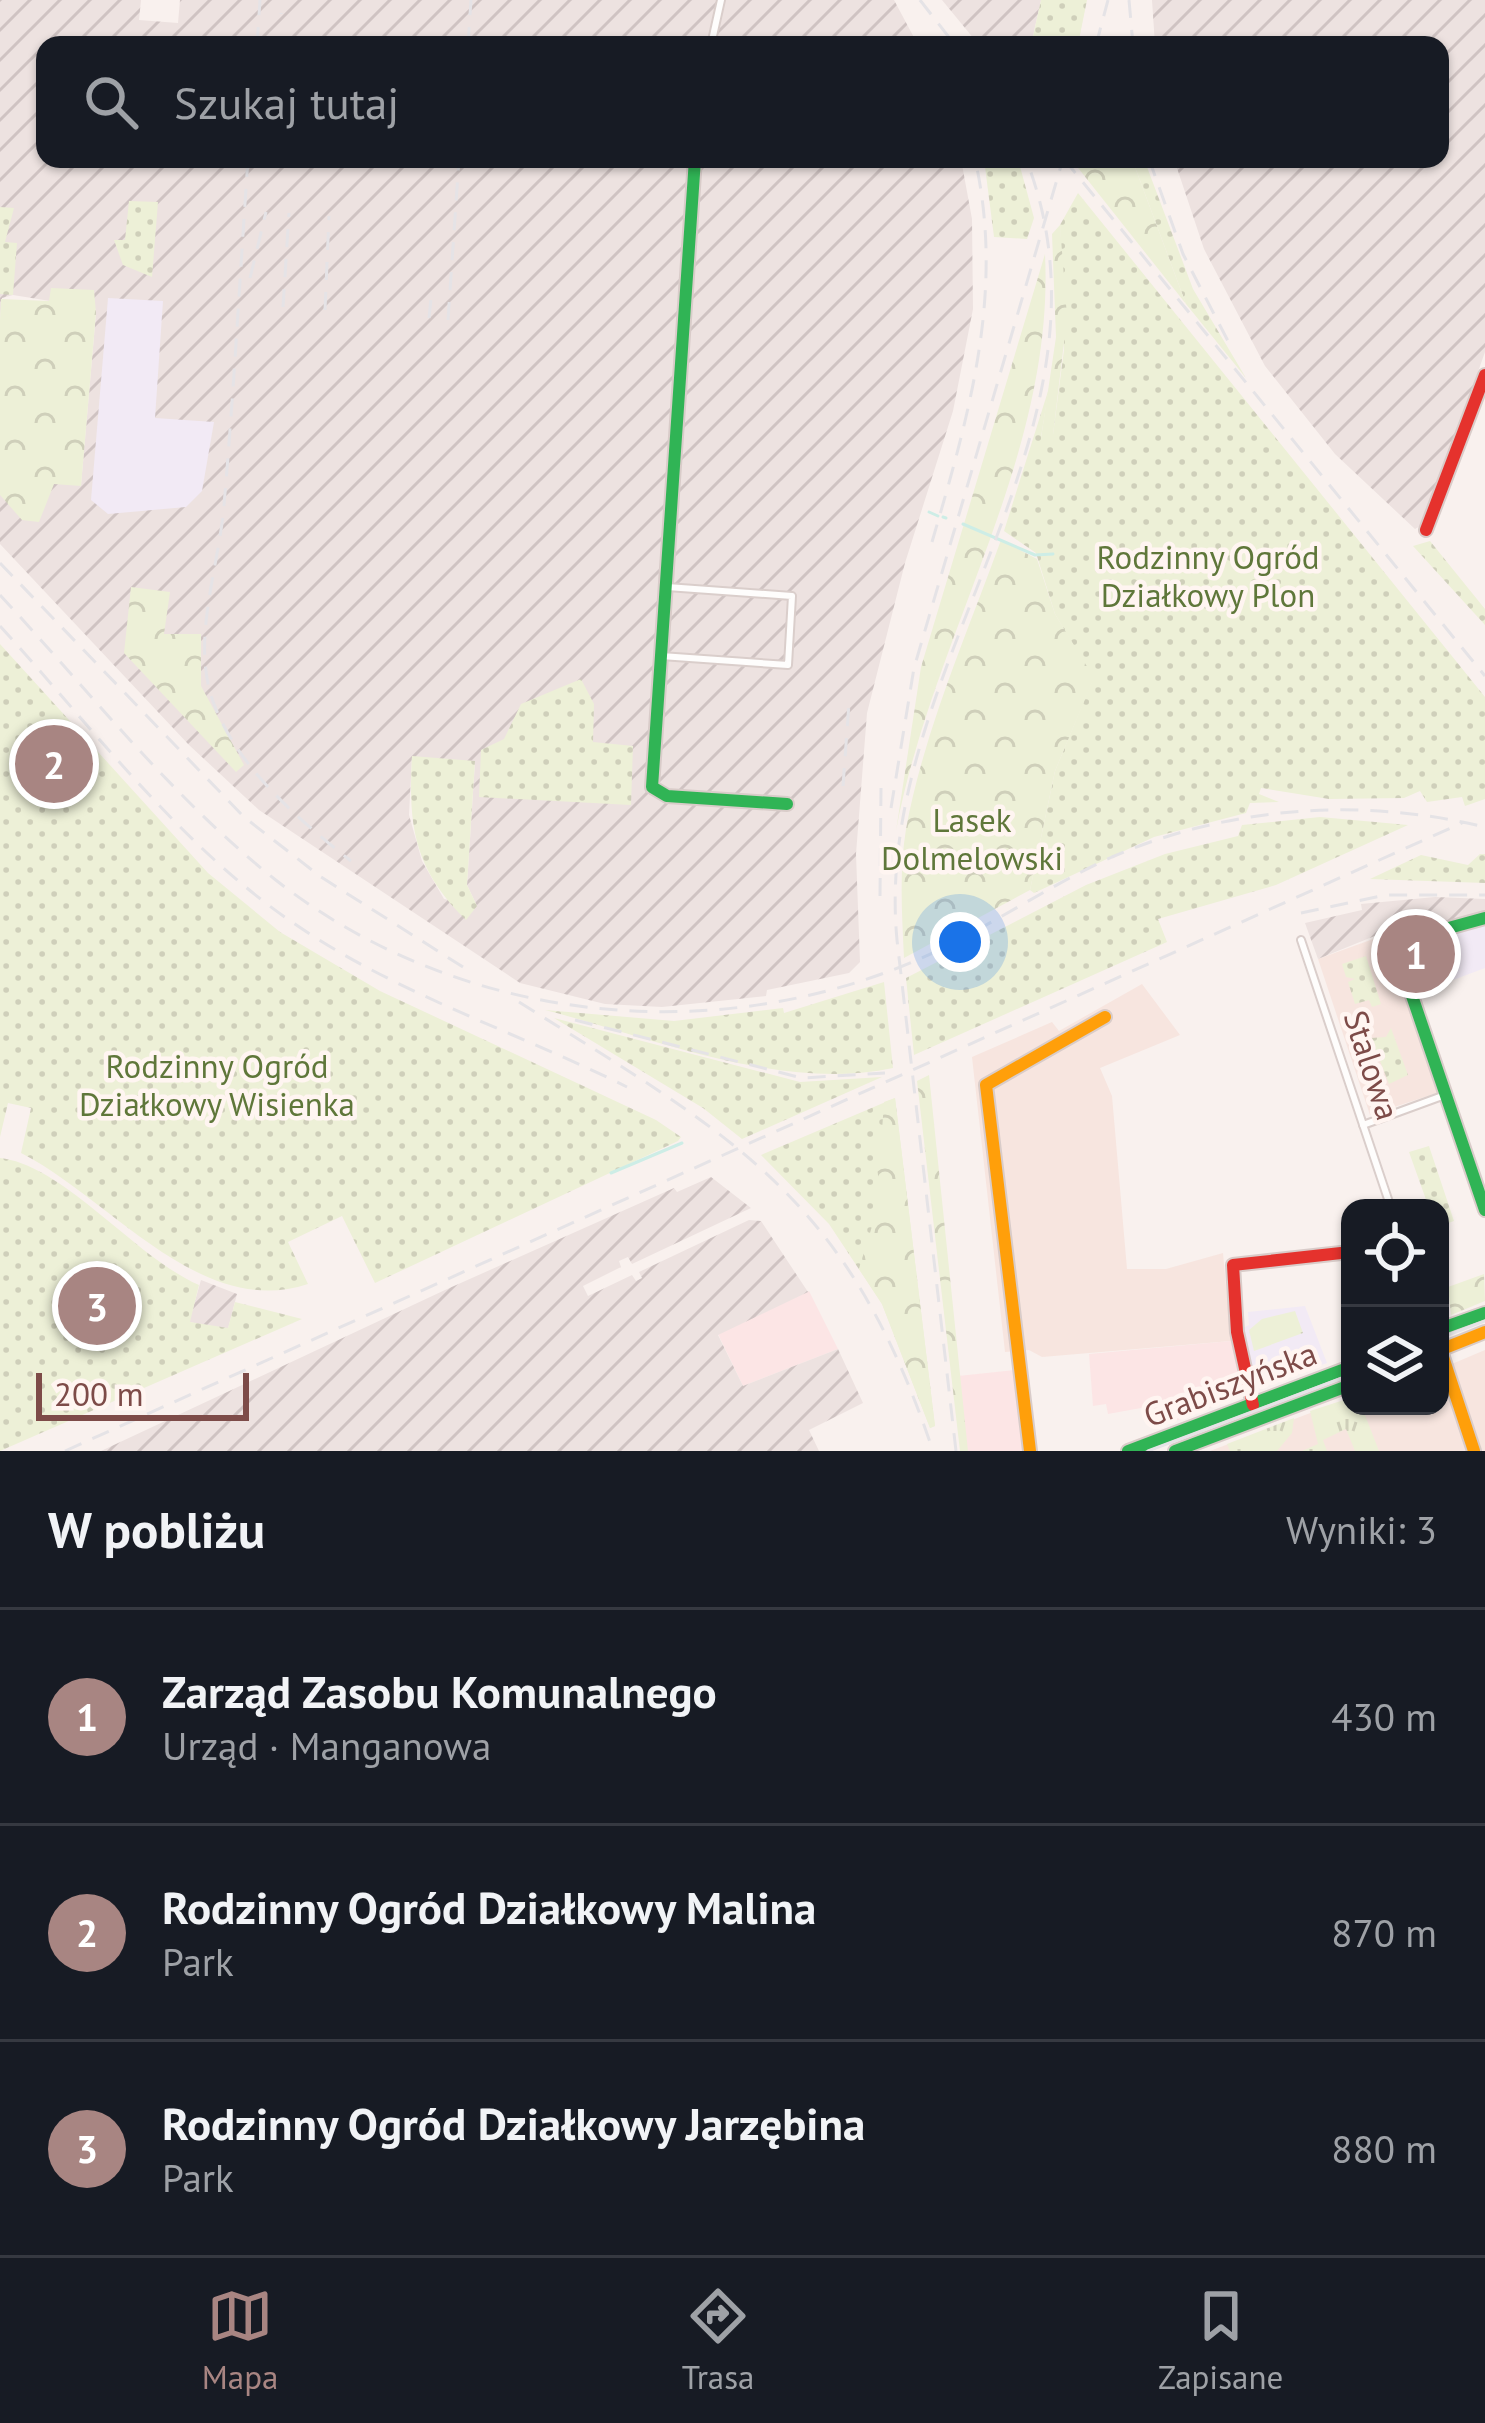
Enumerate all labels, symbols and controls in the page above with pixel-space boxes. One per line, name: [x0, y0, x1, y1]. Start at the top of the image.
search box: [36, 36, 1449, 168]
icon: search: [78, 69, 144, 135]
text: Szukaj tutaj: [174, 73, 399, 131]
park label: Rodzinny Ogród Działkowy Plon: [1096, 535, 1320, 616]
pin: 2: [15, 719, 93, 809]
park label: Lasek Dolmelowski: [881, 798, 1063, 879]
pin: 1: [1377, 909, 1455, 999]
your location: [930, 912, 990, 972]
street label: Stalowa: [1335, 1005, 1410, 1125]
park label: Rodzinny Ogród Działkowy Wisienka: [79, 1044, 355, 1125]
map controls: [1341, 1199, 1449, 1415]
button: locate: [1341, 1199, 1449, 1307]
pin: 3: [58, 1261, 136, 1351]
button: layers: [1341, 1307, 1449, 1415]
street label: Grabiszyńska: [1137, 1331, 1323, 1436]
scale bar: [36, 1367, 249, 1420]
text: 200 m: [54, 1372, 144, 1415]
text: W pobliżu: [48, 1496, 265, 1562]
text: Wyniki: 3: [1286, 1504, 1437, 1555]
text: Zarząd Zasobu Komunalnego: [162, 1662, 717, 1720]
text: 1: [76, 1691, 98, 1742]
text: 430 m: [1331, 1691, 1437, 1742]
text: Urząd · Manganowa: [162, 1720, 491, 1771]
text: Rodzinny Ogród Działkowy Malina: [162, 1878, 816, 1936]
text: 2: [76, 1907, 98, 1958]
text: 870 m: [1331, 1907, 1437, 1958]
text: Park: [162, 1936, 234, 1987]
text: Rodzinny Ogród Działkowy Jarzębina: [162, 2094, 865, 2152]
text: 3: [76, 2123, 98, 2174]
text: 880 m: [1331, 2123, 1437, 2174]
text: Park: [162, 2152, 234, 2203]
tab: Mapa: [202, 2283, 278, 2398]
tab: Trasa: [682, 2283, 754, 2398]
tab: Zapisane: [1158, 2283, 1283, 2398]

